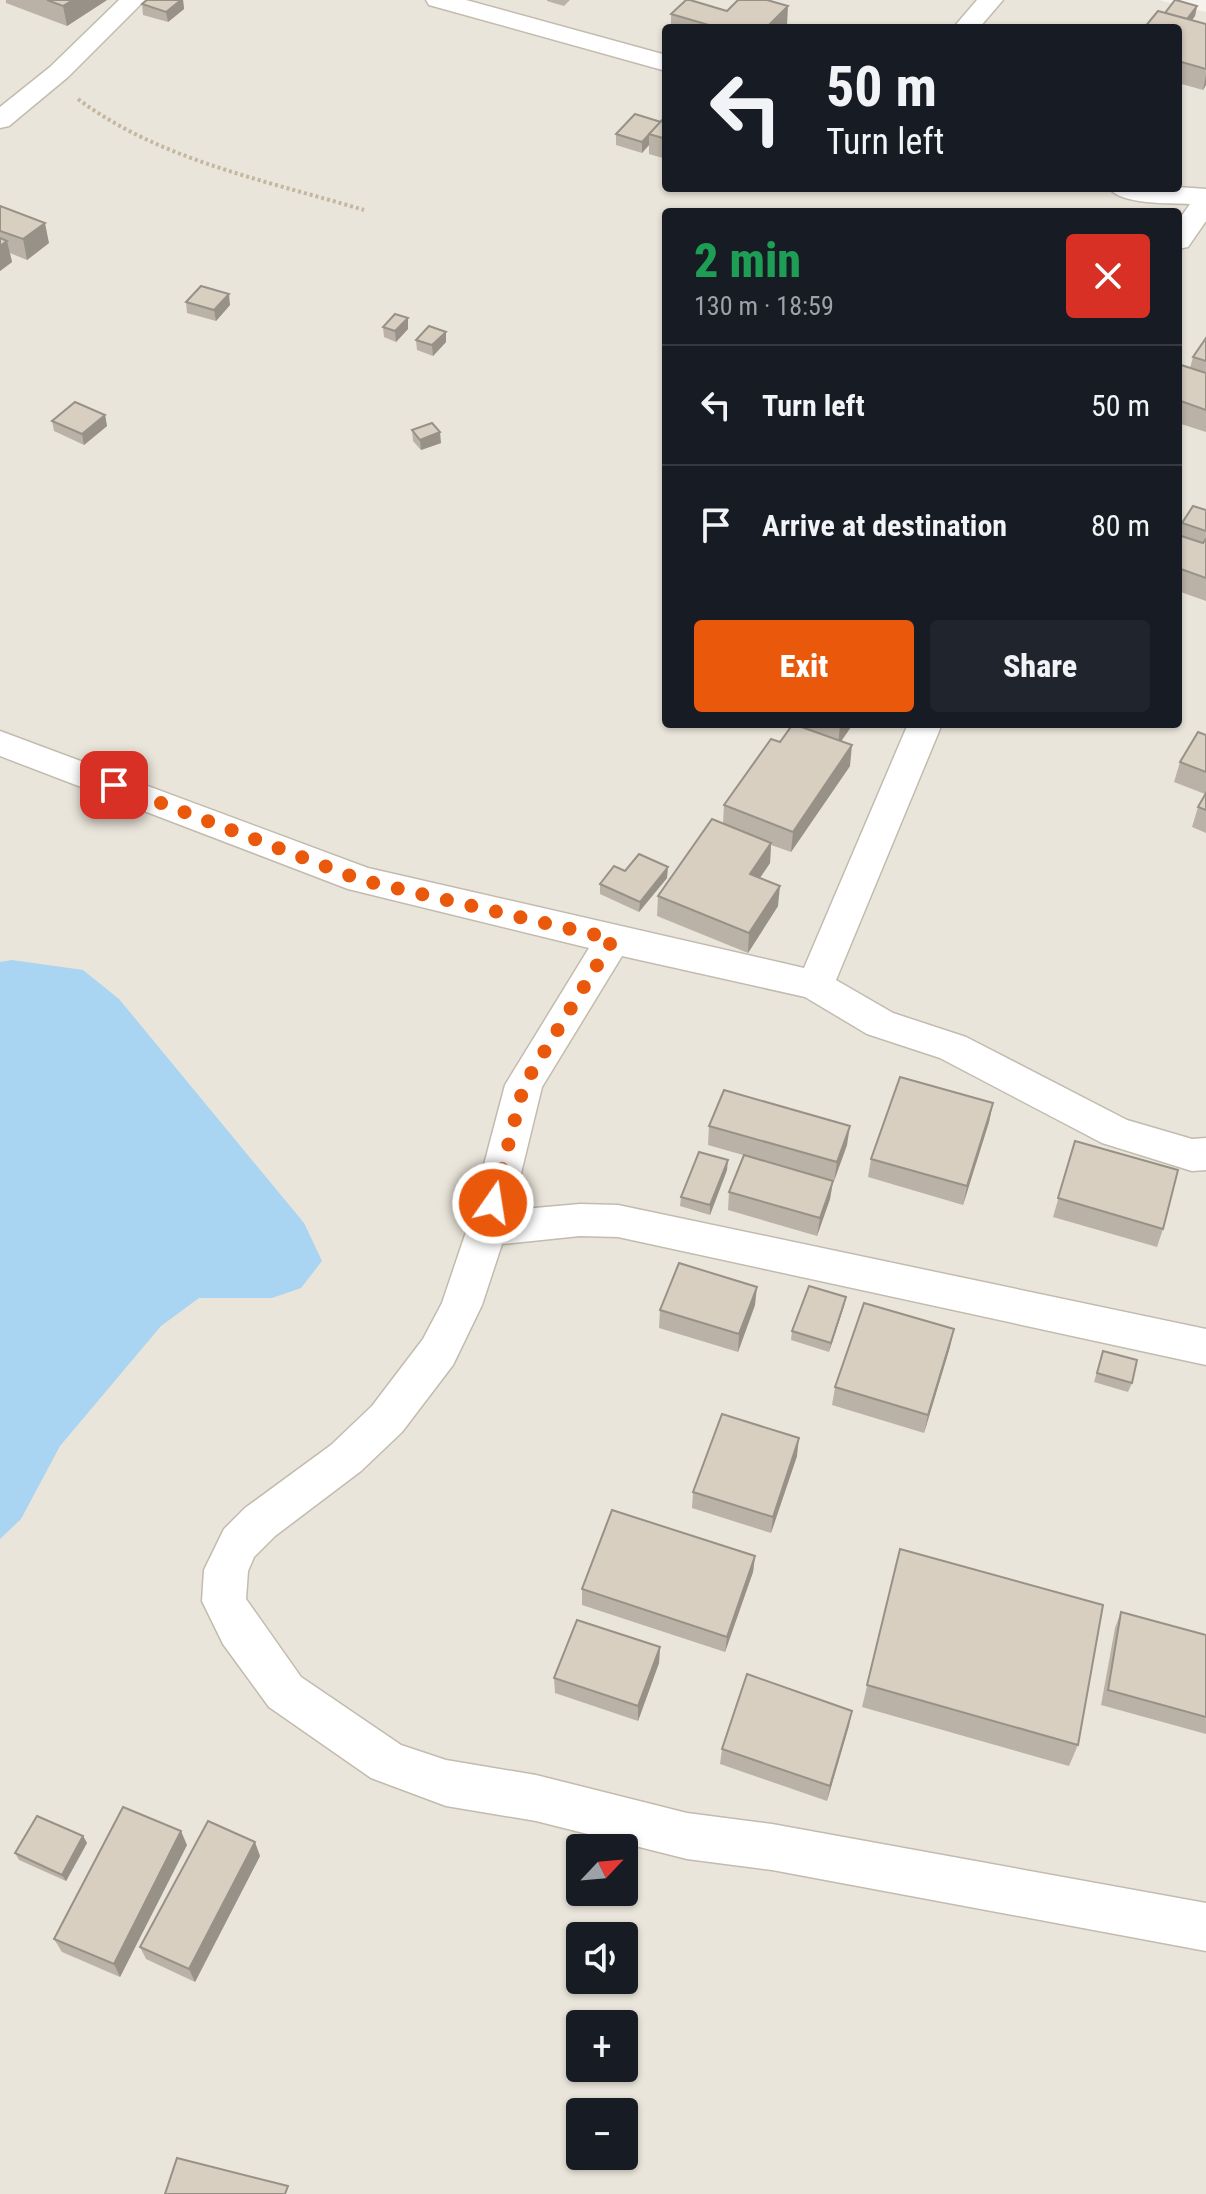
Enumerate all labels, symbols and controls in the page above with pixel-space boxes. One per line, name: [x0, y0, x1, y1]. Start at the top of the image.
text: 50 m: [826, 54, 937, 120]
icon: left: [694, 56, 798, 160]
text: Turn left: [826, 121, 944, 163]
text: 2 min: [694, 232, 801, 289]
button: close: [1066, 234, 1150, 318]
text: 130 m · 18:59: [694, 291, 834, 321]
icon: left: [694, 383, 738, 427]
text: Turn left: [762, 388, 865, 423]
text: 50 m: [1091, 388, 1150, 423]
icon: arrive: [694, 503, 738, 547]
text: Arrive at destination: [762, 508, 1007, 543]
text: 80 m: [1091, 508, 1150, 543]
button: Exit: [694, 620, 914, 712]
button: Share: [930, 620, 1150, 712]
pin: [80, 751, 148, 819]
icon: arrive: [92, 763, 136, 807]
position arrow: [451, 1161, 535, 1245]
north arrow: [566, 1834, 638, 1906]
map controls: [566, 1834, 638, 2170]
button: sound: [566, 1922, 638, 1994]
button: +: [566, 2010, 638, 2082]
button: −: [566, 2098, 638, 2170]

